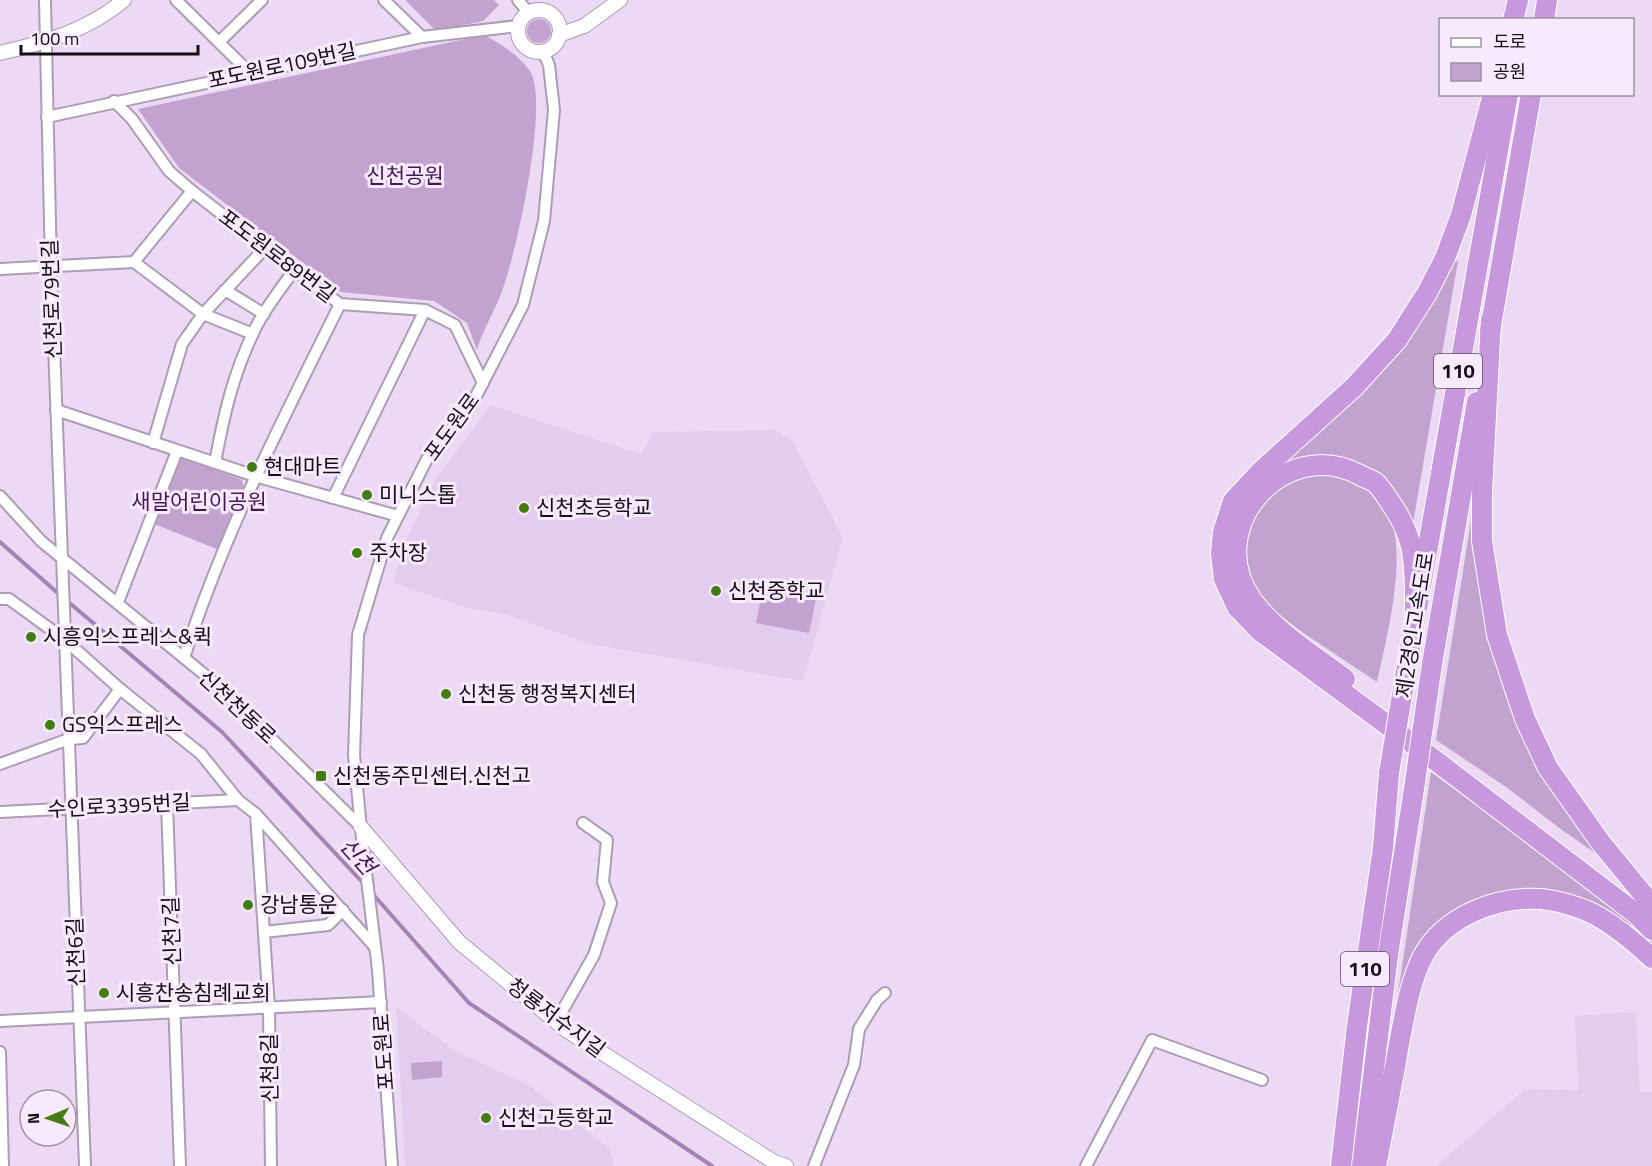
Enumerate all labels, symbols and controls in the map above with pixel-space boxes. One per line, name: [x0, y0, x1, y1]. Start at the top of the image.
scale bar: [21, 18, 198, 56]
legend: [1439, 18, 1634, 96]
text: 100 m: [30, 25, 79, 52]
text: 도로: [1493, 28, 1526, 55]
street label: 포도원로109번길: [205, 34, 359, 96]
text: 공원: [1493, 58, 1526, 85]
park label: 신천공원: [366, 159, 444, 191]
street label: 포도원로89번길: [212, 200, 343, 310]
street label: 신천로79번길: [33, 238, 69, 360]
road number: 110: [1434, 354, 1482, 388]
street label: 포도원로: [416, 386, 487, 467]
place label: 현대마트: [264, 450, 341, 482]
marker: 현대마트: [245, 460, 259, 474]
place label: 미니스톱: [379, 478, 456, 510]
park label: 새말어린이공원: [131, 485, 267, 517]
marker: 미니스톱: [360, 488, 374, 502]
place label: 신천초등학교: [536, 491, 652, 523]
marker: 신천초등학교: [517, 501, 531, 515]
place label: 주차장: [369, 536, 427, 568]
marker: 주차장: [350, 546, 364, 560]
street label: 제2경인고속도로: [1387, 550, 1441, 700]
place label: 신천중학교: [728, 574, 825, 606]
marker: 신천중학교: [709, 584, 723, 598]
place label: 시흥익스프레스&퀵: [43, 620, 212, 652]
marker: 시흥익스프레스&퀵: [24, 630, 38, 644]
street label: 신천천동로: [191, 662, 284, 751]
place label: 신천동 행정복지센터: [458, 677, 637, 709]
marker: 신천동 행정복지센터: [439, 687, 453, 701]
place label: GS익스프레스: [62, 708, 183, 740]
marker: GS익스프레스: [43, 718, 57, 732]
place label: 신천동주민센터.신천고: [333, 759, 531, 791]
marker: 신천동주민센터.신천고: [314, 769, 328, 783]
street label: 수인로3395번길: [46, 785, 192, 825]
water label: 신천: [332, 830, 386, 884]
place label: 강남통운: [260, 888, 337, 920]
street label: 신천7길: [154, 896, 188, 966]
marker: 강남통운: [241, 898, 255, 912]
street label: 신천6길: [58, 917, 92, 987]
road number: 110: [1341, 952, 1389, 986]
street label: 청룡저수지길: [501, 970, 613, 1065]
place label: 시흥찬송침례교회: [116, 976, 271, 1008]
marker: 시흥찬송침례교회: [97, 986, 111, 1000]
street label: 포도원로: [364, 1012, 402, 1092]
street label: 신천8길: [252, 1033, 286, 1103]
north arrow: [18, 1088, 78, 1148]
place label: 신천고등학교: [498, 1101, 614, 1133]
marker: 신천고등학교: [479, 1111, 493, 1125]
text: N: [21, 1113, 45, 1124]

